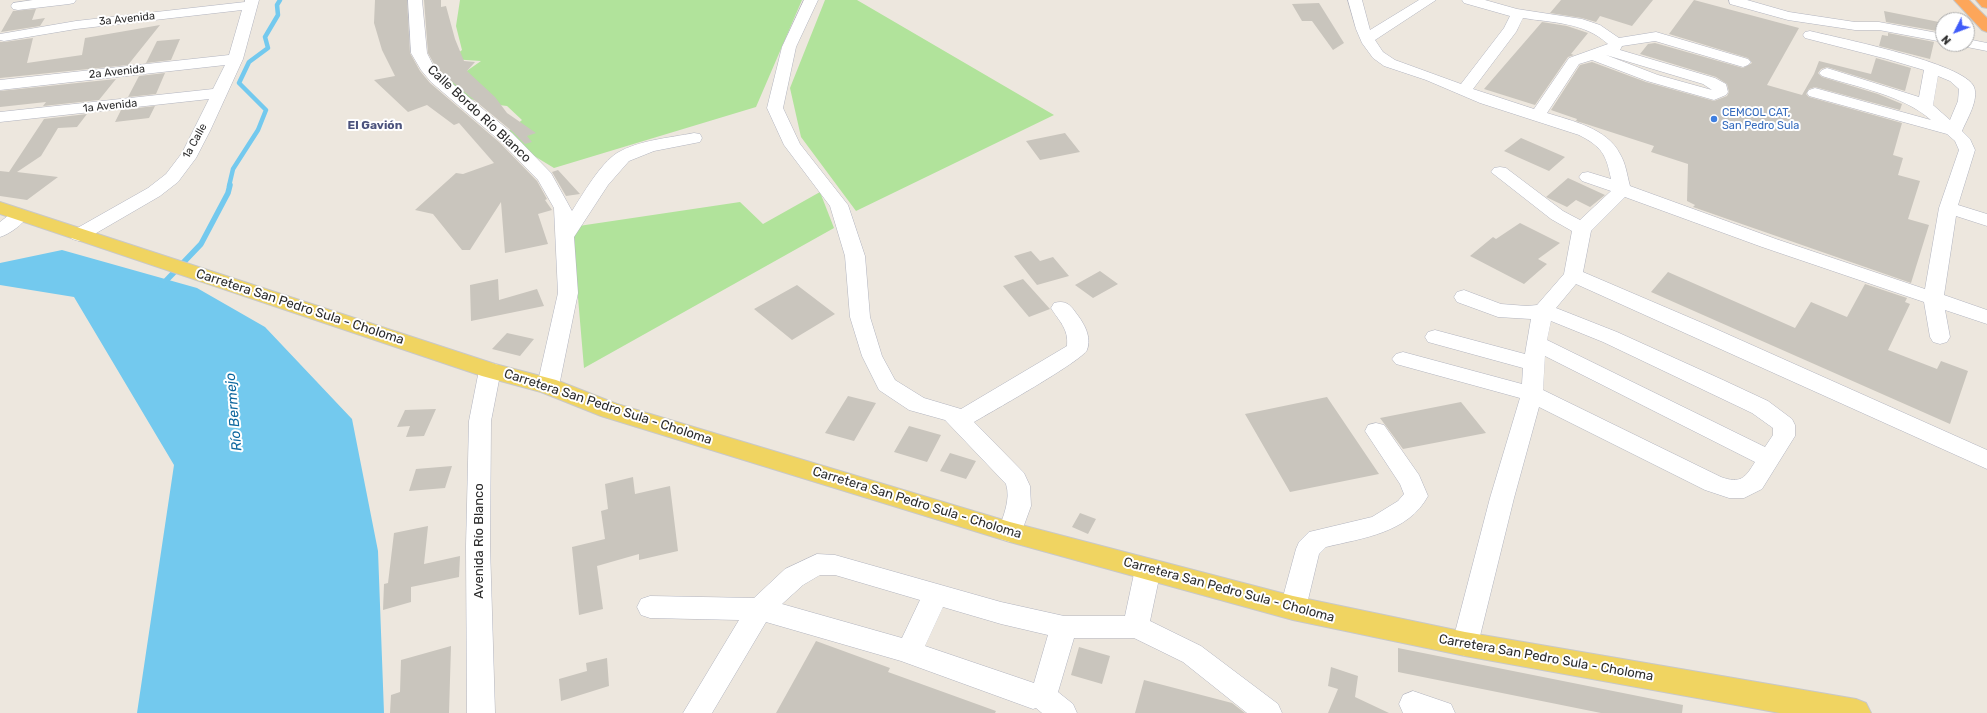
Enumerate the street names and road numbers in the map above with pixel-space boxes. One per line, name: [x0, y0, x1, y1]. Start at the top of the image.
street label: 3a Avenida: [98, 9, 156, 29]
street label: 2a Avenida: [88, 62, 146, 82]
street label: Calle Bordo Río Blanco: [424, 62, 534, 166]
street label: 1a Avenida: [82, 97, 138, 115]
street label: 1a Calle: [180, 121, 210, 161]
street label: Carretera San Pedro Sula - Choloma: [194, 266, 406, 348]
street label: Carretera San Pedro Sula - Choloma: [502, 366, 714, 448]
street label: Carretera San Pedro Sula - Choloma: [811, 464, 1023, 542]
street label: Avenida Río Blanco: [471, 483, 487, 599]
street label: Carretera San Pedro Sula - Choloma: [1122, 554, 1336, 626]
street label: Carretera San Pedro Sula - Choloma: [1437, 631, 1655, 685]

